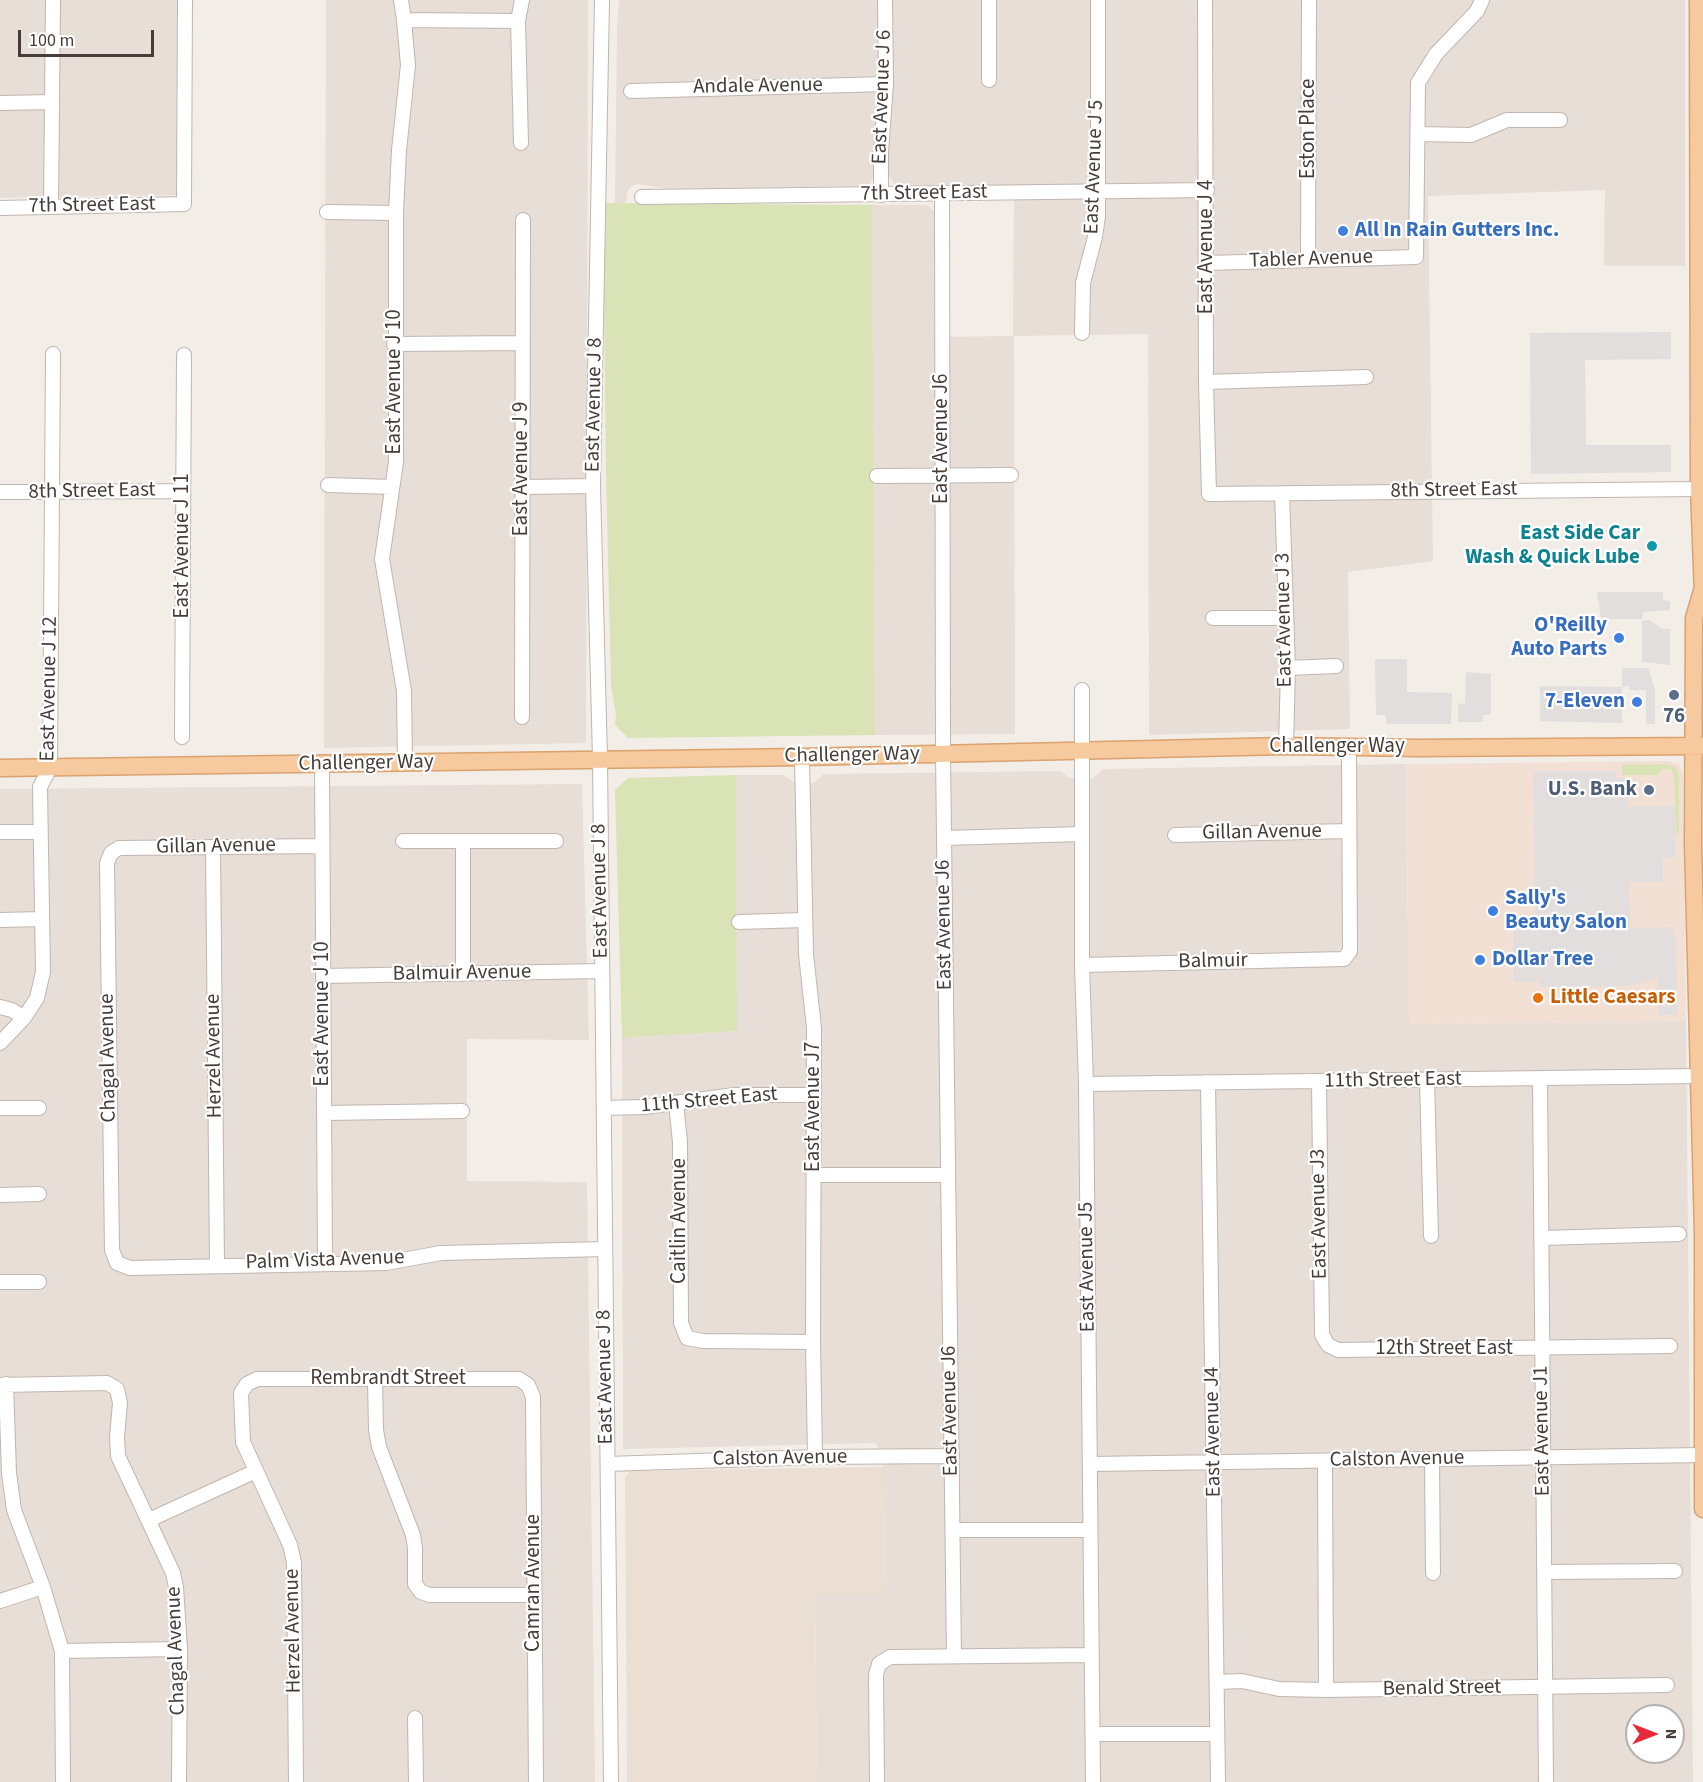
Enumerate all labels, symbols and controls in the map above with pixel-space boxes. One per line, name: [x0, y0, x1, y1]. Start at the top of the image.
scale bar: [21, 18, 158, 56]
text: 100 m: [29, 28, 74, 53]
street label: East Avenue J 6: [868, 29, 898, 165]
street label: Andale Avenue: [693, 73, 823, 101]
street label: Eston Place: [1296, 79, 1322, 179]
street label: East Avenue J 5: [1080, 99, 1110, 235]
street label: 7th Street East: [860, 180, 988, 208]
street label: East Avenue J 4: [1194, 180, 1220, 314]
street label: 7th Street East: [28, 192, 156, 220]
place label: All In Rain Gutters Inc.: [1355, 218, 1559, 244]
marker: All In Rain Gutters Inc.: [1336, 224, 1350, 238]
street label: Tabler Avenue: [1249, 245, 1373, 275]
street label: East Avenue J 10: [382, 309, 408, 455]
street label: East Avenue J 8: [581, 337, 609, 473]
street label: East Avenue J6: [929, 374, 955, 504]
street label: East Avenue J 9: [509, 402, 535, 536]
street label: East Avenue J 11: [170, 473, 196, 619]
street label: 8th Street East: [1390, 477, 1518, 505]
street label: 8th Street East: [28, 478, 156, 506]
place label: East Side Car Wash & Quick Lube: [1465, 521, 1640, 571]
marker: East Side Car Wash & Quick Lube: [1645, 539, 1659, 553]
street label: East Avenue J 3: [1271, 552, 1299, 688]
place label: O'Reilly Auto Parts: [1511, 613, 1607, 663]
street label: East Avenue J 12: [36, 616, 64, 762]
marker: O'Reilly Auto Parts: [1612, 631, 1626, 645]
marker: 76: [1667, 688, 1681, 702]
place label: 7-Eleven: [1545, 689, 1625, 715]
marker: 7-Eleven: [1630, 695, 1644, 709]
place label: 76: [1663, 704, 1685, 730]
street label: Challenger Way: [1269, 734, 1405, 760]
street label: Challenger Way: [784, 742, 920, 770]
street label: Challenger Way: [298, 750, 434, 778]
place label: U.S. Bank: [1548, 777, 1637, 803]
marker: U.S. Bank: [1642, 783, 1656, 797]
street label: Gillan Avenue: [1202, 819, 1322, 847]
street label: East Avenue J 8: [587, 823, 615, 959]
street label: Gillan Avenue: [156, 833, 276, 861]
street label: East Avenue J6: [931, 859, 959, 991]
place label: Sally's Beauty Salon: [1505, 886, 1627, 936]
marker: Sally's Beauty Salon: [1486, 904, 1500, 918]
street label: East Avenue J 10: [310, 941, 336, 1087]
place label: Dollar Tree: [1492, 947, 1593, 973]
street label: Balmuir: [1178, 949, 1248, 975]
marker: Dollar Tree: [1473, 953, 1487, 967]
street label: Balmuir Avenue: [393, 960, 531, 988]
place label: Little Caesars: [1550, 985, 1675, 1011]
marker: Little Caesars: [1531, 991, 1545, 1005]
street label: Chagal Avenue: [95, 993, 123, 1123]
street label: Herzel Avenue: [201, 993, 229, 1119]
street label: East Avenue J7: [801, 1042, 827, 1172]
street label: 11th Street East: [1324, 1067, 1462, 1095]
street label: 11th Street East: [639, 1082, 779, 1120]
street label: East Avenue J3: [1306, 1148, 1334, 1280]
street label: Caitlin Avenue: [667, 1158, 693, 1284]
street label: East Avenue J5: [1074, 1201, 1102, 1333]
street label: Palm Vista Avenue: [245, 1246, 405, 1276]
street label: East Avenue J 8: [592, 1309, 620, 1445]
street label: 12th Street East: [1375, 1336, 1513, 1362]
street label: East Avenue J6: [937, 1345, 965, 1477]
street label: East Avenue J1: [1529, 1365, 1557, 1497]
street label: Rembrandt Street: [310, 1366, 466, 1392]
street label: East Avenue J4: [1200, 1366, 1228, 1498]
street label: Calston Avenue: [712, 1445, 848, 1473]
street label: Calston Avenue: [1329, 1446, 1465, 1474]
street label: Camran Avenue: [521, 1514, 547, 1652]
street label: Herzel Avenue: [280, 1568, 308, 1694]
street label: Chagal Avenue: [162, 1586, 192, 1716]
street label: Benald Street: [1382, 1675, 1502, 1703]
north arrow: [1625, 1704, 1685, 1764]
text: N: [1660, 1729, 1682, 1739]

